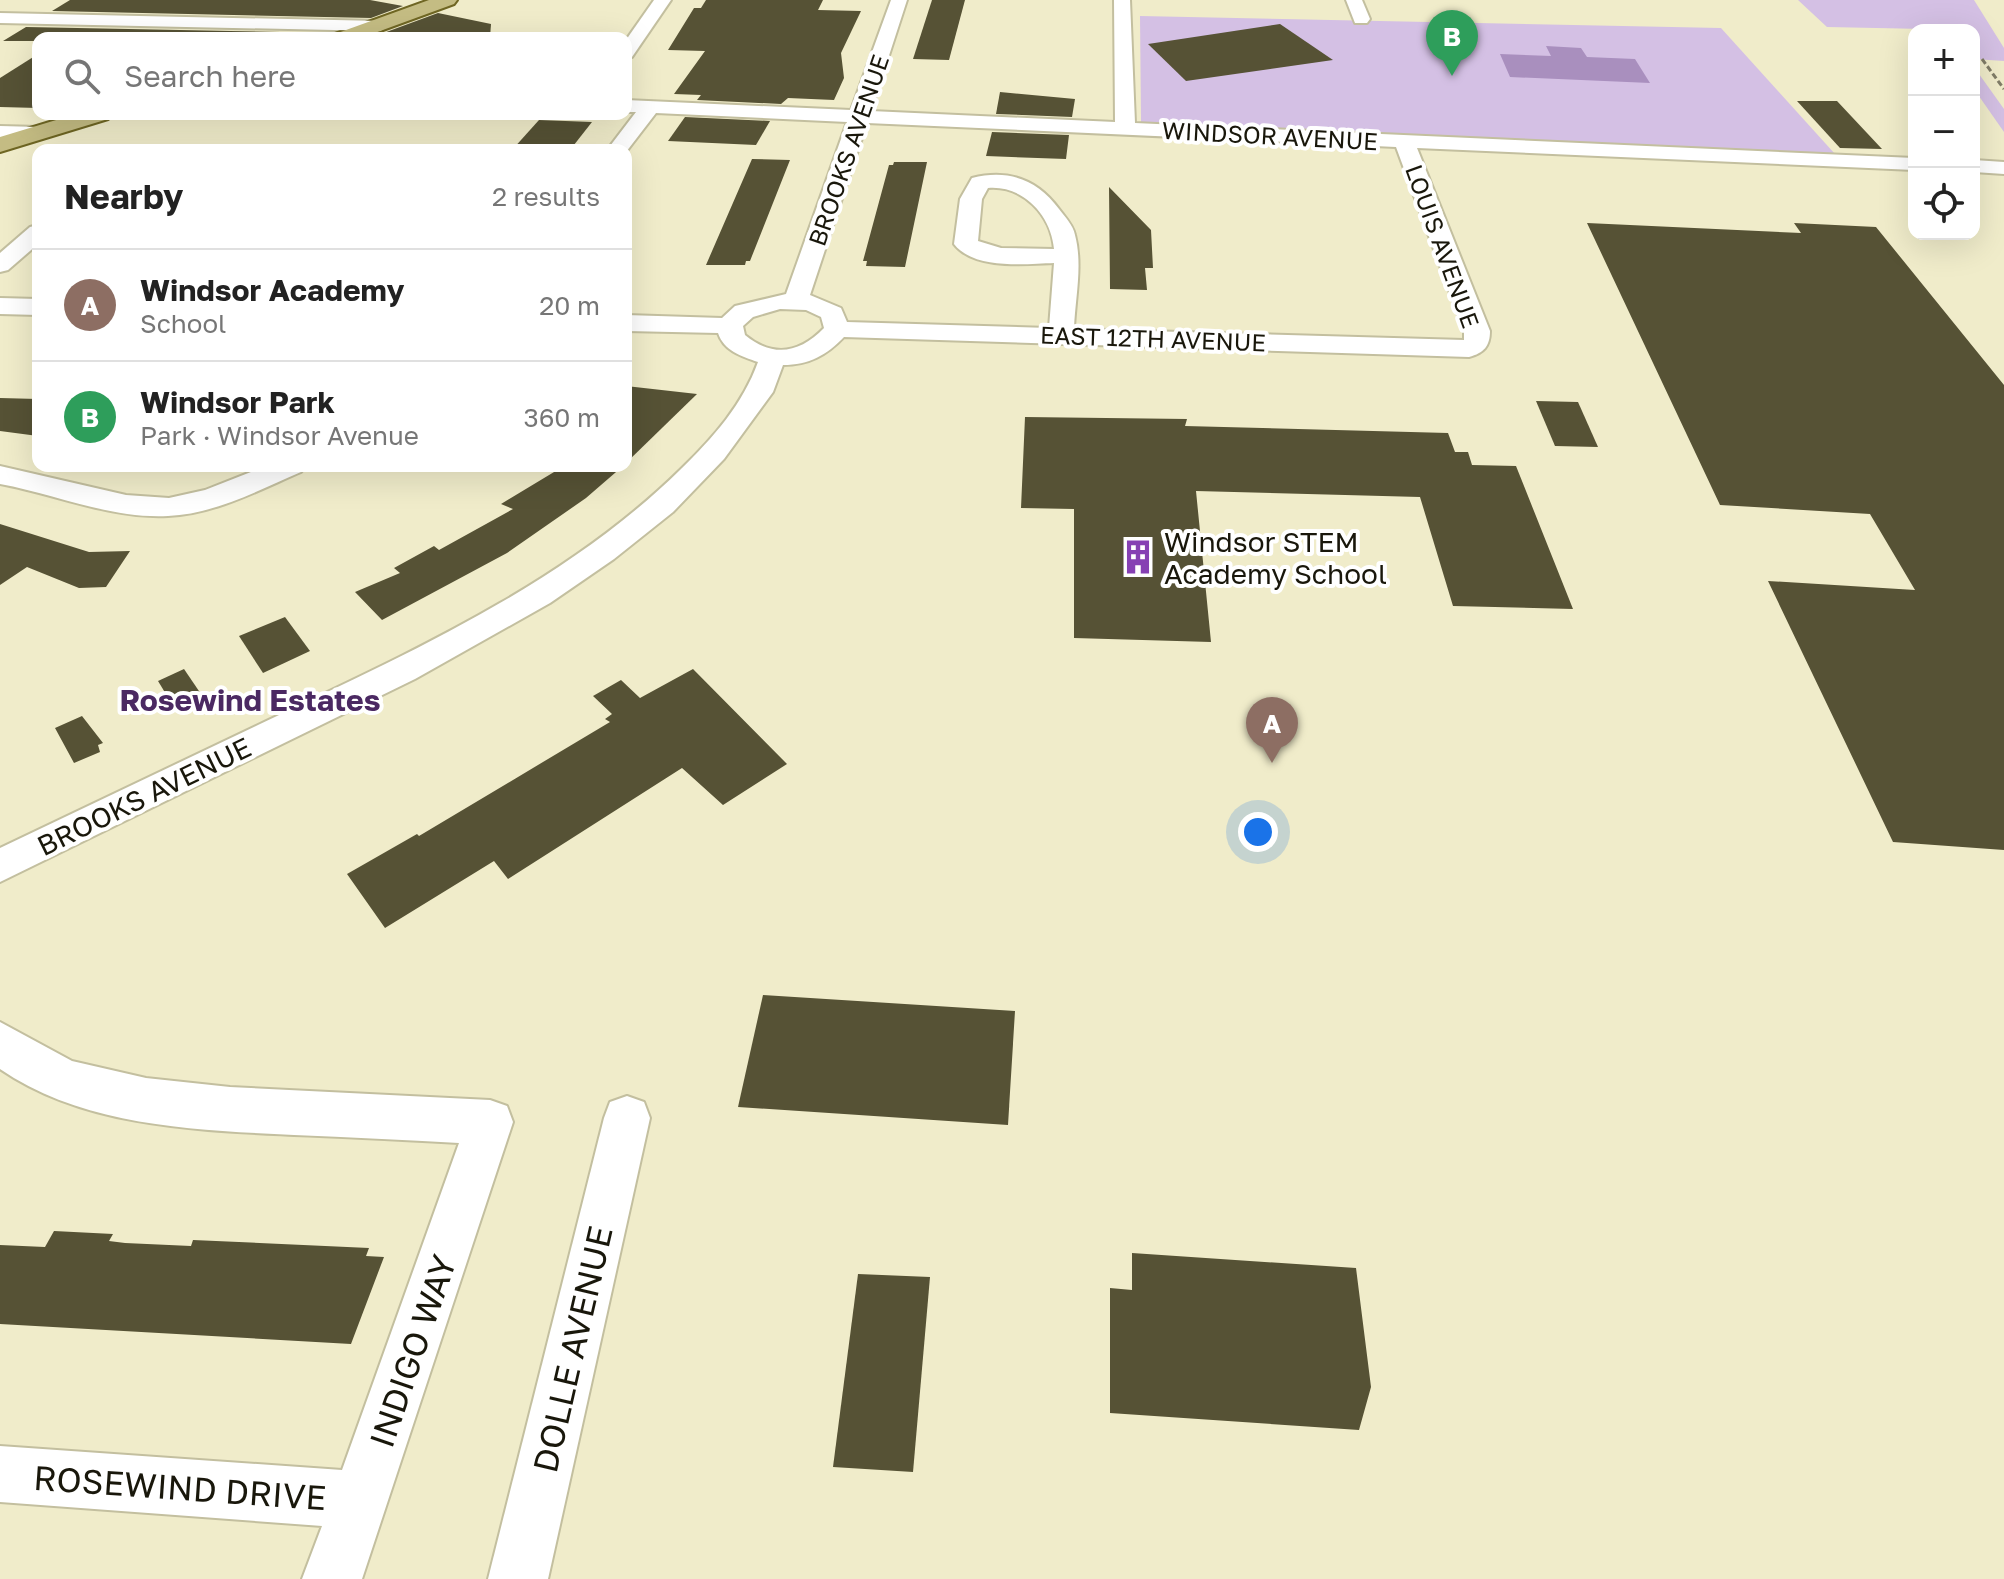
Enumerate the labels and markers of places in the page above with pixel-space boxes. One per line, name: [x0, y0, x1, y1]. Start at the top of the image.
pin: B: [1426, 10, 1478, 76]
place label: Windsor STEM Academy School: [1164, 525, 1387, 590]
building icon: Windsor STEM Academy School: [1119, 538, 1157, 576]
pin: A: [1246, 697, 1298, 763]

